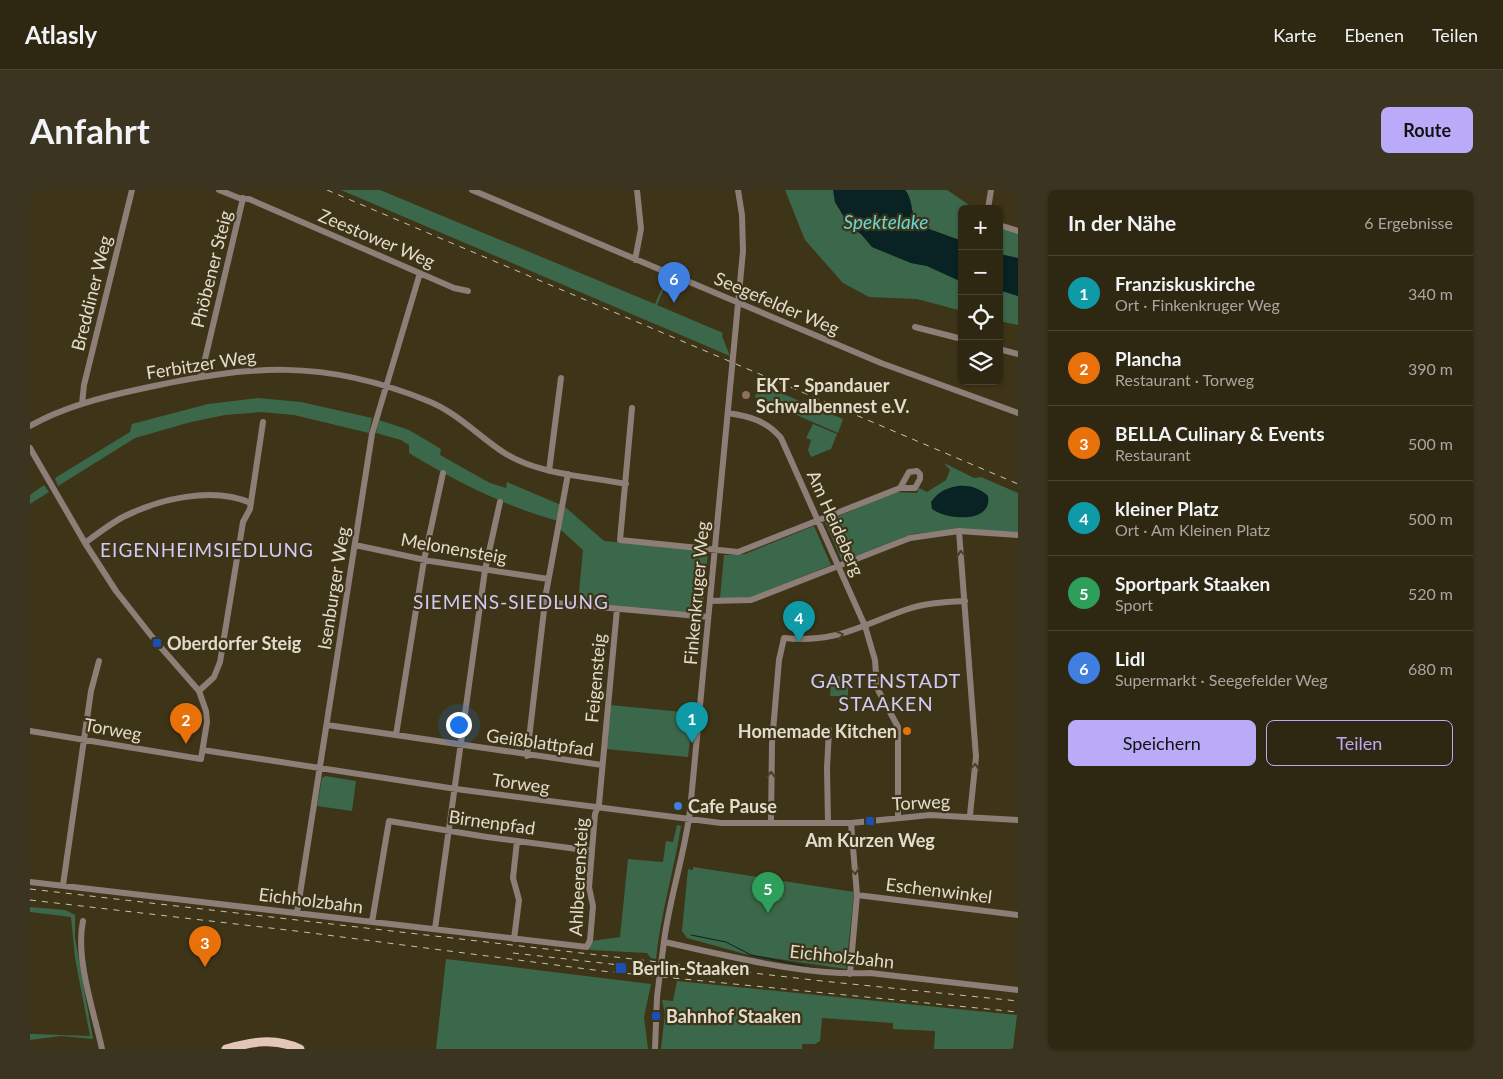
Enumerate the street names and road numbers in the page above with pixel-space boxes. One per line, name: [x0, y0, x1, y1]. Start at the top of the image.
street label: Zeestower Weg: [316, 204, 438, 272]
street label: Phöbener Steig: [186, 208, 236, 330]
street label: Breddiner Weg: [66, 233, 116, 353]
street label: Seegefelder Weg: [711, 267, 843, 339]
street label: Ferbitzer Weg: [145, 344, 257, 384]
street label: Am Heideberg: [803, 467, 869, 579]
street label: Finkenkruger Weg: [679, 520, 713, 666]
street label: Isenburger Weg: [312, 525, 354, 651]
street label: Melonensteig: [399, 528, 509, 568]
street label: Feigensteig: [580, 633, 610, 723]
street label: Torweg: [82, 713, 144, 745]
street label: Geißblattpfad: [485, 724, 595, 760]
street label: Torweg: [491, 768, 551, 798]
street label: Torweg: [891, 789, 951, 815]
street label: Birnenpfad: [447, 805, 537, 839]
street label: Ahlbeerensteig: [564, 817, 592, 937]
street label: Eschenwinkel: [885, 873, 993, 907]
street label: Eichholzbahn: [258, 883, 364, 917]
street label: Eichholzbahn: [789, 940, 895, 972]

